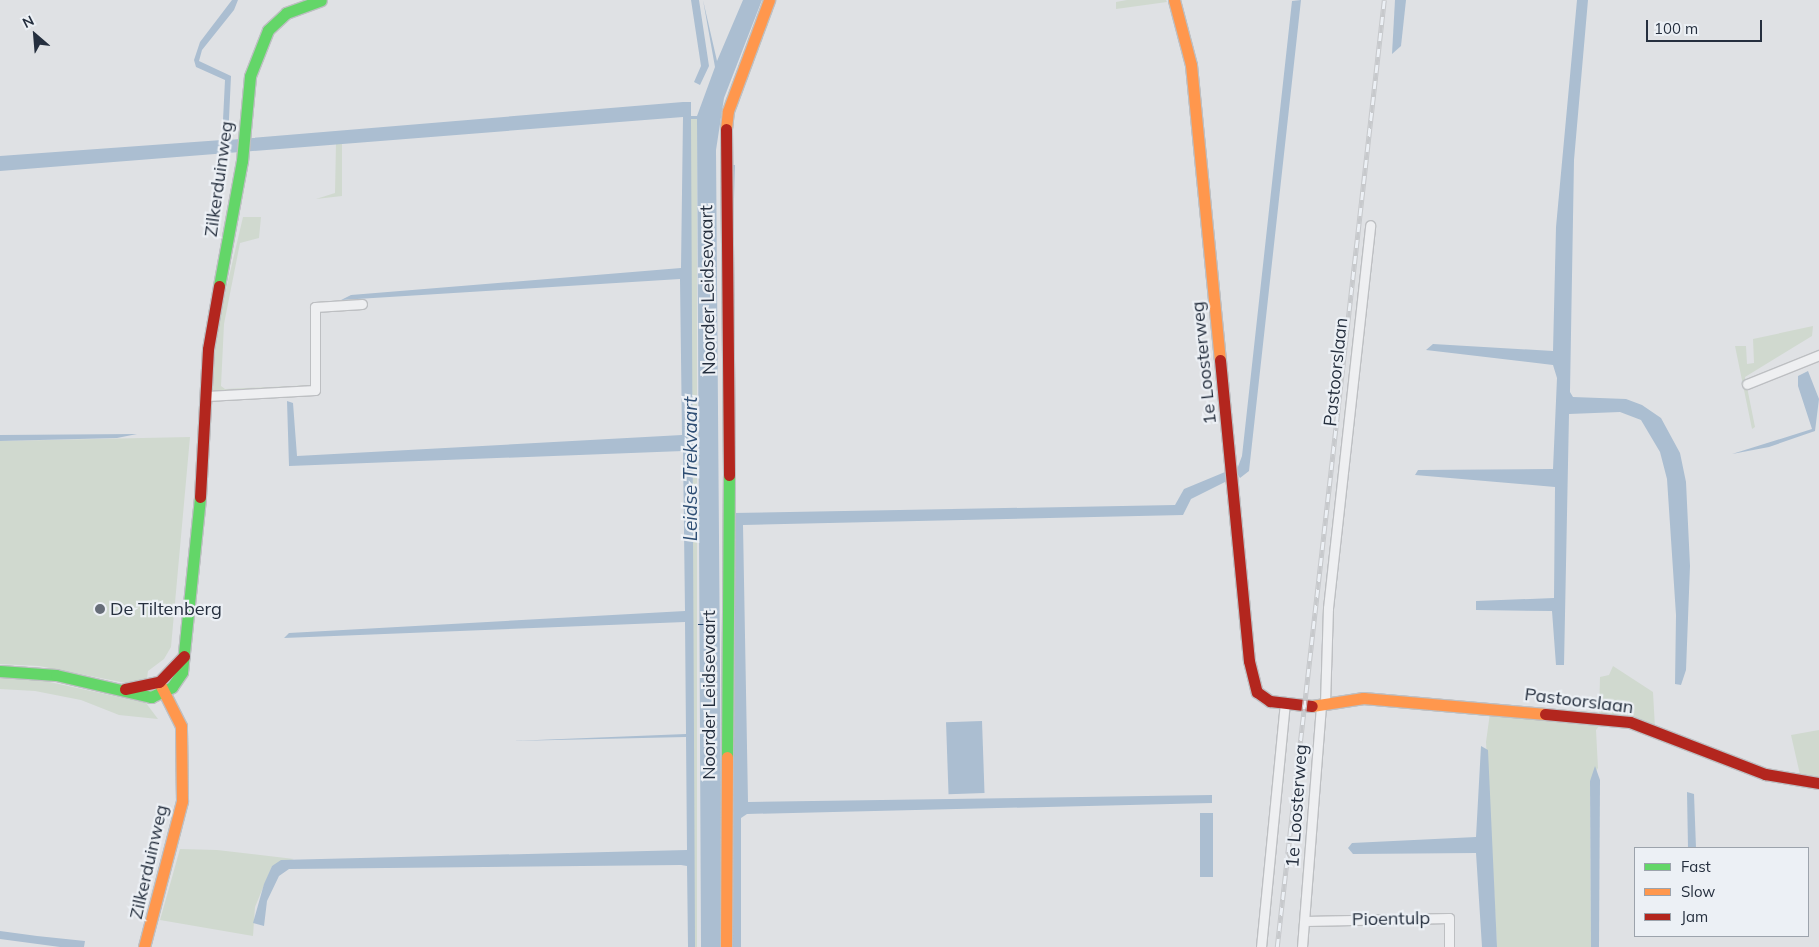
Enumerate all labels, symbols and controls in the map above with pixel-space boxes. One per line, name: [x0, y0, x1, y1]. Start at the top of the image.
north arrow: [10, 10, 60, 60]
scale bar: [1649, 10, 1765, 42]
text: N: [19, 11, 37, 32]
text: 100 m: [1654, 19, 1698, 38]
street label: Zilkerduinweg: [200, 120, 238, 238]
street label: Noorder Leidsevaart: [696, 205, 720, 375]
street label: 1e Loosterweg: [1187, 300, 1221, 426]
street label: Pastoorslaan: [1320, 316, 1352, 428]
water label: Leidse Trekvaart: [680, 397, 702, 541]
place label: De Tiltenberg: [110, 598, 222, 620]
marker: De Tiltenberg: [94, 603, 106, 615]
street label: Noorder Leidsevaart: [698, 610, 720, 780]
street label: Pastoorslaan: [1523, 684, 1635, 718]
street label: 1e Loosterweg: [1282, 744, 1312, 868]
street label: Zilkerduinweg: [125, 803, 173, 921]
legend: [1634, 847, 1809, 937]
text: Fast: [1681, 857, 1711, 876]
text: Slow: [1681, 882, 1715, 901]
text: Jam: [1681, 907, 1708, 926]
street label: Pioentulp: [1352, 908, 1430, 930]

